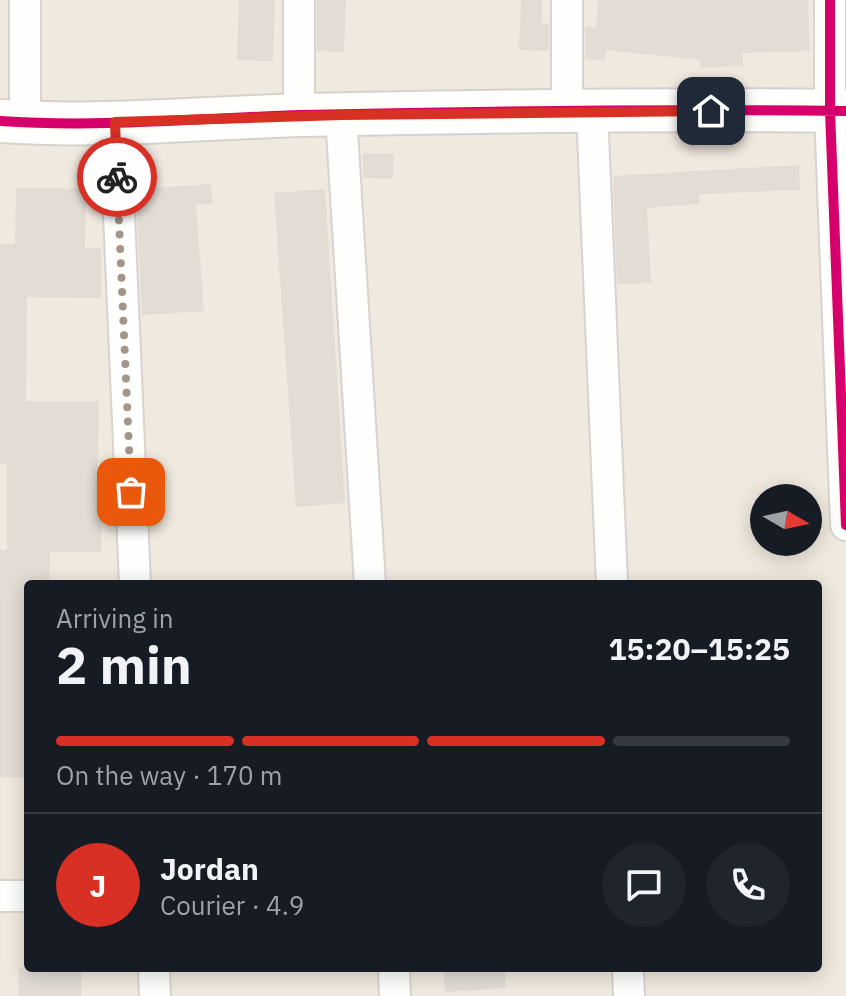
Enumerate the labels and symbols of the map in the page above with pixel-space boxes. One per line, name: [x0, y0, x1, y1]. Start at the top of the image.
pin: [677, 77, 745, 145]
courier: [77, 137, 157, 217]
pin: [97, 458, 165, 526]
north arrow: [750, 484, 822, 556]

